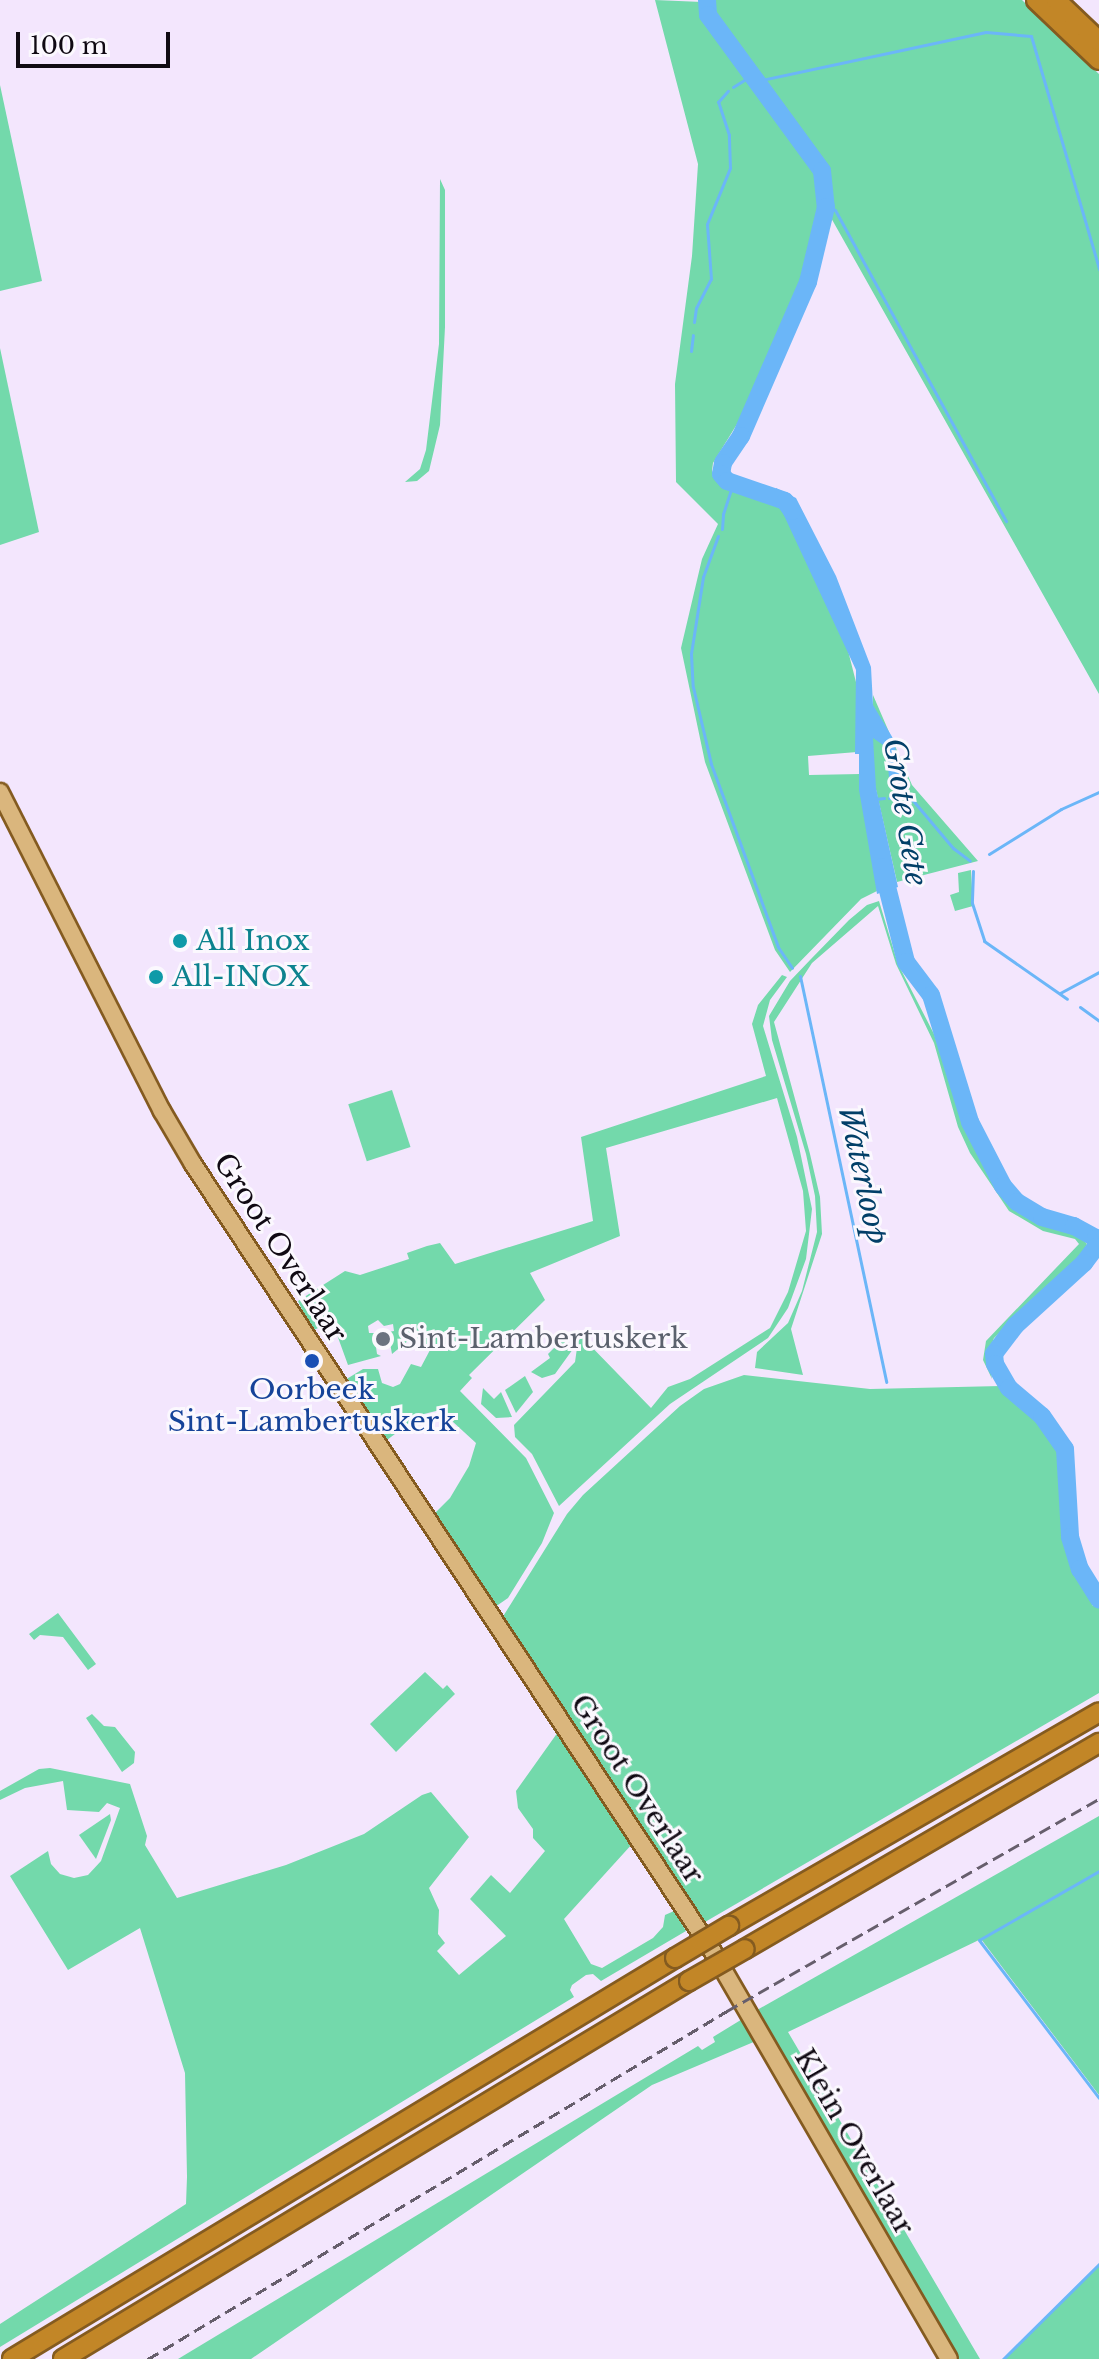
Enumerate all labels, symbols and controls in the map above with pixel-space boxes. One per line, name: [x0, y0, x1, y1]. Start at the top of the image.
scale bar: [20, 16, 174, 66]
text: 100 m: [30, 31, 108, 60]
water label: Grote Gete: [876, 736, 934, 888]
place label: All Inox: [196, 924, 309, 958]
marker: All Inox: [171, 932, 189, 950]
place label: All-INOX: [172, 960, 309, 994]
marker: All-INOX: [147, 968, 165, 986]
water label: Waterloop: [831, 1102, 895, 1248]
street label: Groot Overlaar: [206, 1147, 354, 1349]
place label: Sint-Lambertuskerk: [399, 1322, 688, 1356]
marker: Sint-Lambertuskerk: [374, 1330, 392, 1348]
marker: Oorbeek Sint-Lambertuskerk: [303, 1352, 321, 1370]
place label: Oorbeek Sint-Lambertuskerk: [168, 1373, 456, 1439]
street label: Groot Overlaar: [563, 1688, 711, 1890]
street label: Klein Overlaar: [787, 2043, 921, 2241]

